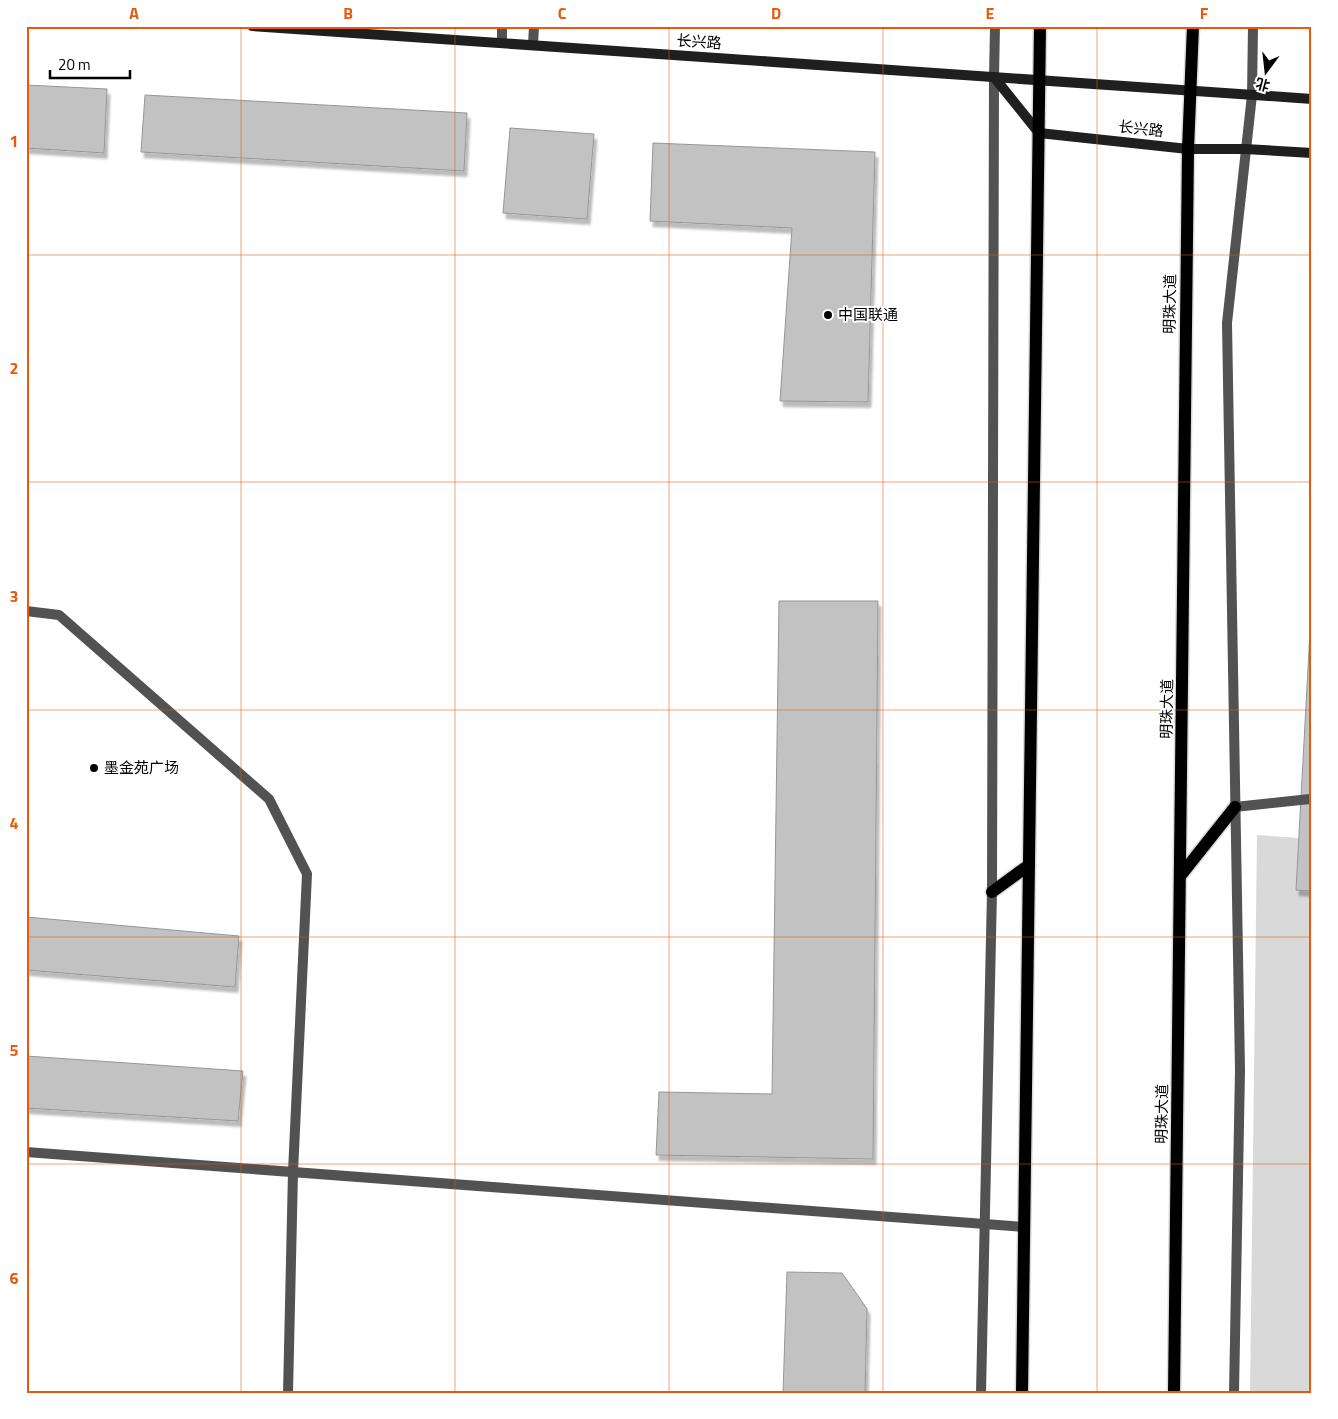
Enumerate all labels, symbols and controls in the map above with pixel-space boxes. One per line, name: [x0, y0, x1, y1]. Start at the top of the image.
text: A: [129, 1, 139, 25]
text: B: [343, 1, 353, 25]
text: C: [558, 1, 567, 25]
text: D: [771, 1, 781, 25]
text: E: [986, 1, 995, 25]
text: F: [1200, 1, 1209, 25]
street label: 长兴路: [676, 28, 722, 55]
scale bar: [50, 48, 130, 80]
north arrow: [1240, 48, 1290, 98]
text: 20 m: [58, 53, 91, 76]
text: 北: [1253, 73, 1272, 97]
street label: 长兴路: [1117, 115, 1165, 142]
text: 1: [10, 129, 18, 153]
street label: 明珠大道: [1157, 274, 1182, 334]
place label: 中国联通: [838, 303, 898, 326]
marker: 中国联通: [822, 309, 834, 321]
text: 2: [10, 356, 18, 380]
text: 3: [10, 584, 18, 608]
street label: 明珠大道: [1154, 679, 1179, 739]
place label: 墨金苑广场: [104, 756, 179, 779]
marker: 墨金苑广场: [88, 762, 100, 774]
text: 4: [10, 811, 19, 835]
text: 5: [10, 1038, 19, 1062]
street label: 明珠大道: [1149, 1084, 1174, 1144]
text: 6: [10, 1266, 19, 1290]

